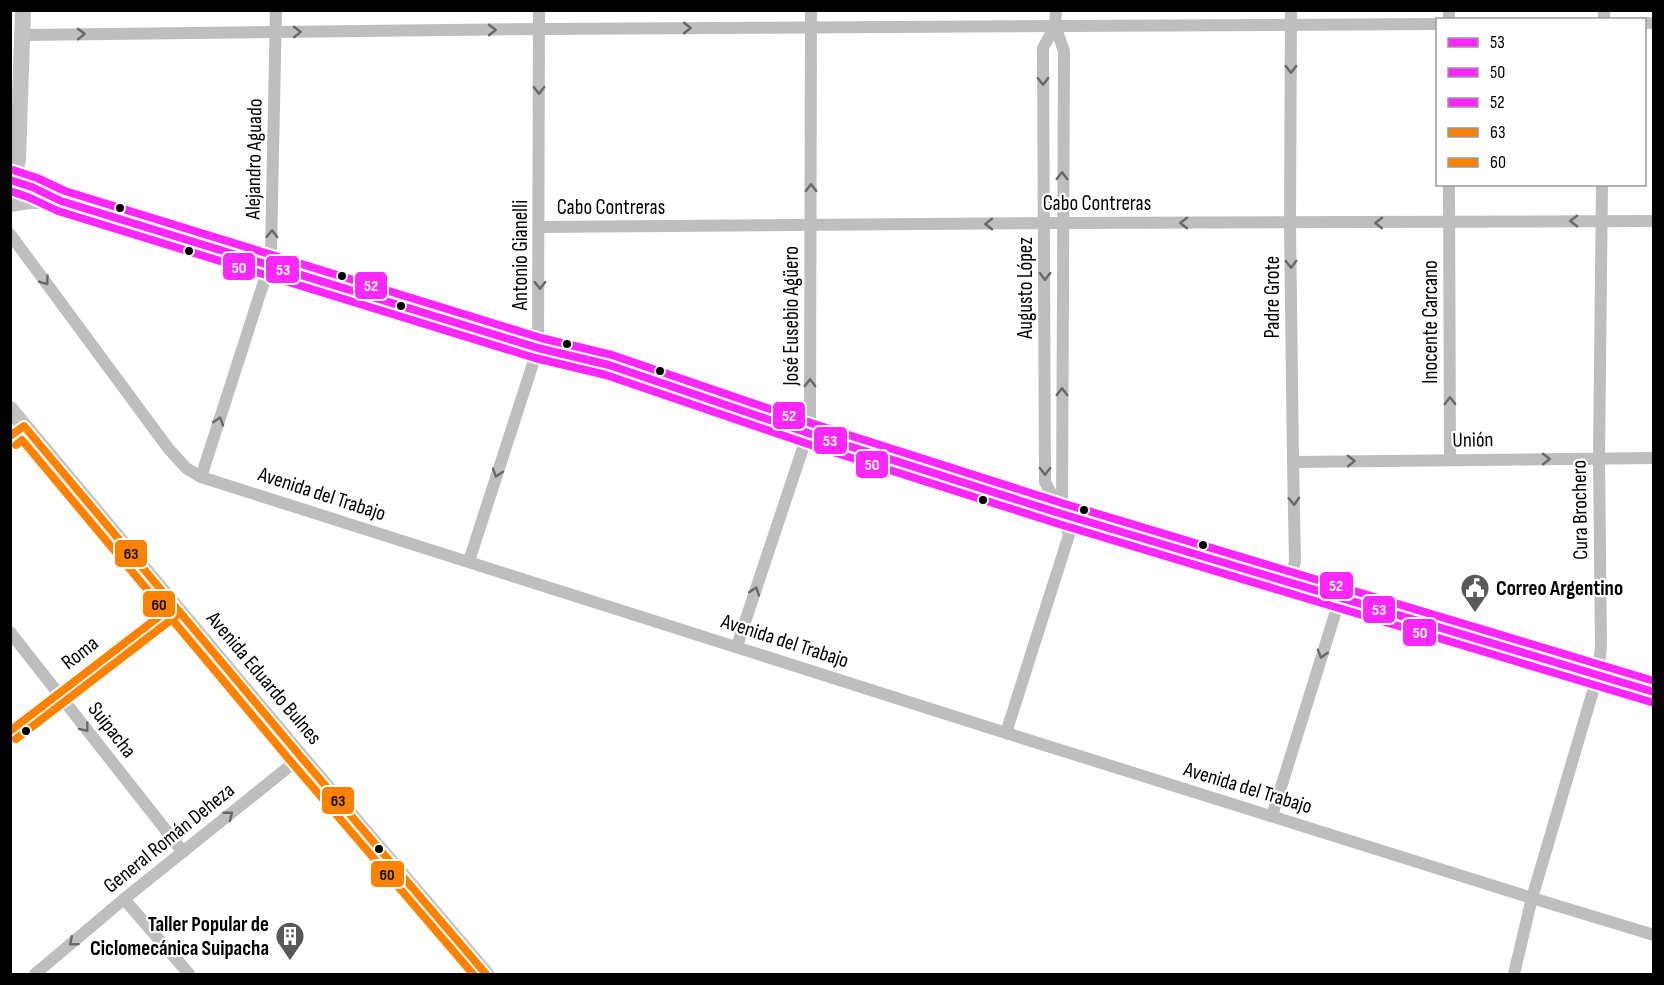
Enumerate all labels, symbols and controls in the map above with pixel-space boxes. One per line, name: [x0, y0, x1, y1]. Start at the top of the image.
legend: [1436, 18, 1646, 186]
one-way arrow: [683, 22, 692, 34]
one-way arrow: [488, 23, 497, 36]
one-way arrow: [293, 26, 302, 38]
one-way arrow: [77, 28, 86, 41]
text: 53: [1490, 32, 1505, 53]
text: 50: [1490, 62, 1505, 83]
one-way arrow: [1285, 64, 1297, 73]
one-way arrow: [1037, 77, 1049, 86]
one-way arrow: [533, 85, 545, 94]
text: 52: [1490, 92, 1505, 113]
street label: Alejandro Aguado: [240, 98, 268, 221]
text: 63: [1490, 122, 1505, 143]
text: 60: [1490, 152, 1506, 173]
one-way arrow: [1056, 172, 1069, 181]
one-way arrow: [805, 184, 817, 193]
street label: Cabo Contreras: [1043, 191, 1151, 216]
street label: Cabo Contreras: [557, 195, 665, 220]
street label: Antonio Gianelli: [508, 200, 533, 311]
unlabelled marker: [114, 202, 126, 214]
one-way arrow: [1570, 215, 1579, 228]
one-way arrow: [1375, 216, 1384, 229]
one-way arrow: [985, 217, 994, 230]
one-way arrow: [1180, 217, 1189, 229]
one-way arrow: [266, 230, 278, 239]
street label: Augusto López: [1013, 237, 1038, 340]
unlabelled marker: [183, 245, 195, 257]
street label: José Eusebio Agüero: [779, 246, 804, 387]
line badge: 50: [222, 252, 256, 281]
line badge: 53: [265, 255, 300, 284]
street label: Padre Grote: [1260, 256, 1285, 338]
text: 50: [232, 259, 246, 278]
one-way arrow: [1285, 259, 1297, 268]
street label: Inocente Carcano: [1418, 260, 1443, 384]
text: 53: [276, 261, 290, 280]
unlabelled marker: [336, 270, 348, 282]
line badge: 52: [354, 271, 388, 300]
one-way arrow: [1039, 272, 1051, 281]
one-way arrow: [38, 274, 49, 285]
text: 52: [364, 277, 378, 296]
one-way arrow: [534, 280, 546, 289]
unlabelled marker: [395, 300, 407, 312]
unlabelled marker: [561, 338, 573, 350]
unlabelled marker: [654, 365, 666, 377]
one-way arrow: [804, 379, 816, 388]
one-way arrow: [1056, 388, 1068, 397]
one-way arrow: [1444, 397, 1456, 406]
line badge: 52: [772, 401, 806, 430]
text: 52: [782, 407, 796, 426]
one-way arrow: [212, 416, 225, 427]
line badge: 53: [813, 426, 848, 455]
street label: Unión: [1452, 427, 1494, 453]
text: 53: [823, 432, 837, 451]
line badge: 50: [855, 450, 889, 479]
one-way arrow: [1542, 453, 1551, 465]
one-way arrow: [1347, 455, 1356, 467]
text: 50: [865, 456, 879, 475]
street label: Cura Brochero: [1567, 460, 1593, 560]
street label: Avenida del Trabajo: [254, 461, 389, 526]
one-way arrow: [492, 467, 505, 478]
one-way arrow: [1039, 467, 1051, 476]
unlabelled marker: [977, 494, 989, 506]
one-way arrow: [1287, 496, 1300, 505]
unlabelled marker: [1078, 504, 1090, 516]
line badge: 63: [114, 539, 148, 568]
unlabelled marker: [1197, 539, 1209, 551]
text: 63: [124, 545, 138, 564]
line badge: 52: [1319, 571, 1354, 600]
public building icon: Correo Argentino: [1459, 572, 1491, 614]
place label: Correo Argentino: [1496, 576, 1623, 601]
text: 52: [1329, 577, 1343, 596]
one-way arrow: [748, 586, 761, 597]
line badge: 60: [142, 590, 176, 618]
line badge: 53: [1362, 595, 1396, 624]
text: 60: [151, 596, 167, 615]
text: 53: [1372, 601, 1386, 620]
street label: Avenida Eduardo Bulnes: [200, 606, 327, 750]
street label: Avenida del Trabajo: [717, 608, 852, 673]
line badge: 50: [1402, 618, 1437, 647]
text: 50: [1413, 624, 1427, 643]
street label: Roma: [57, 631, 103, 675]
one-way arrow: [1317, 648, 1330, 659]
street label: Suipacha: [82, 697, 142, 763]
one-way arrow: [78, 721, 89, 732]
unlabelled marker: [20, 725, 32, 737]
street label: Avenida del Trabajo: [1180, 756, 1315, 819]
street label: General Román Deheza: [98, 778, 240, 898]
line badge: 63: [321, 786, 355, 815]
text: 63: [331, 792, 345, 811]
one-way arrow: [222, 812, 233, 823]
unlabelled marker: [373, 843, 385, 855]
line badge: 60: [370, 860, 405, 888]
text: 60: [379, 866, 395, 885]
place label: Taller Popular de Ciclomecánica Suipacha: [90, 912, 269, 961]
building icon: Taller Popular de Ciclomecánica Suipacha: [274, 920, 306, 962]
one-way arrow: [69, 935, 80, 946]

